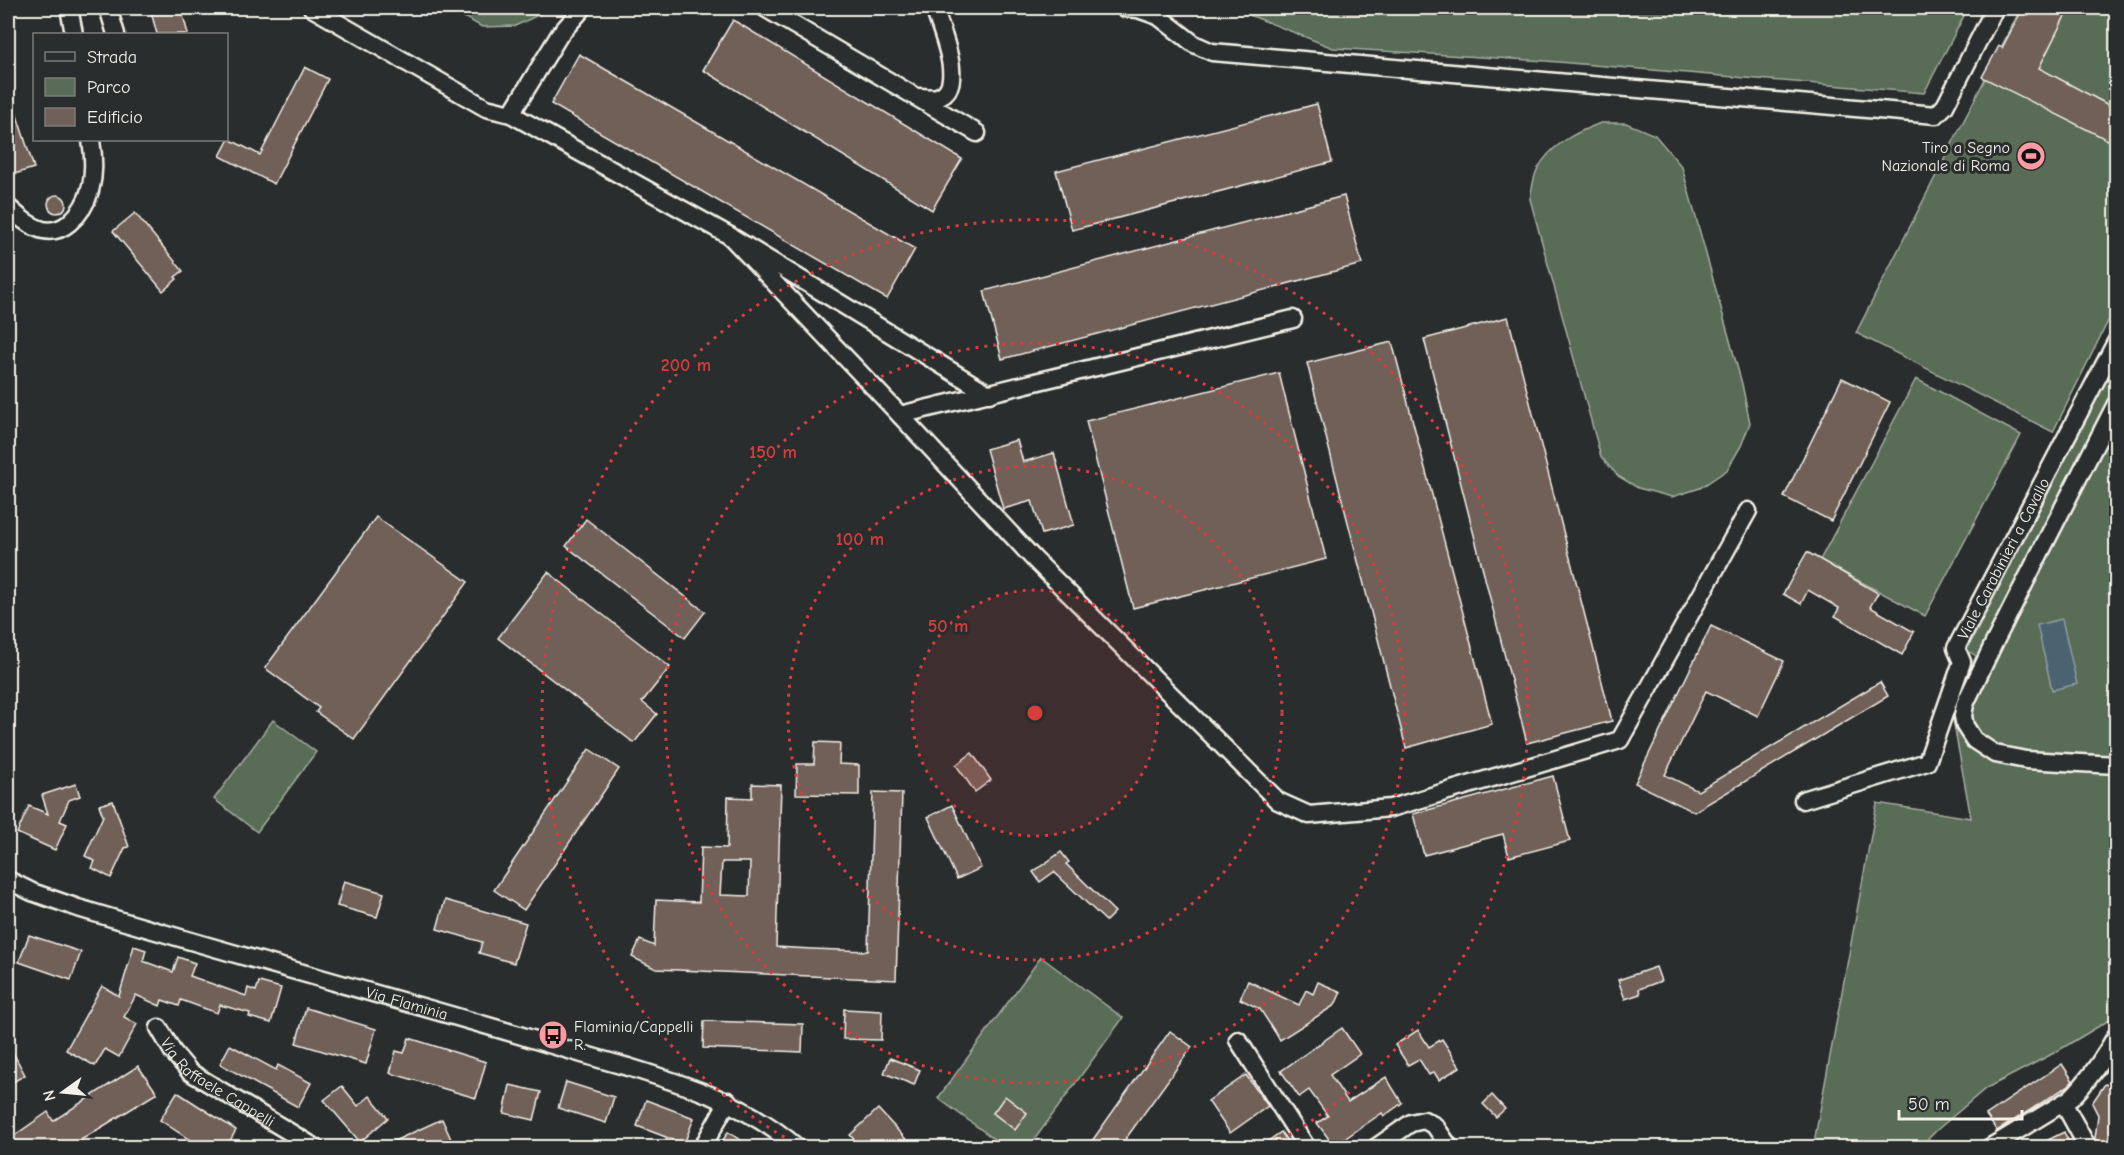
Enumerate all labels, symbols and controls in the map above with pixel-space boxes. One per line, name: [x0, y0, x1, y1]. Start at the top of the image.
legend: [33, 33, 228, 141]
text: Strada: [87, 47, 137, 68]
text: Parco: [87, 77, 130, 98]
text: Edificio: [87, 107, 143, 128]
place label: Tiro a Segno Nazionale di Roma: [1881, 139, 2010, 175]
sports icon: Tiro a Segno Nazionale di Roma: [2015, 140, 2047, 172]
text: 200 m: [661, 355, 711, 376]
text: 150 m: [749, 442, 797, 463]
street label: Viale Carabinieri a Cavallo: [1954, 475, 2053, 643]
text: 100 m: [836, 529, 884, 550]
text: 50 m: [928, 616, 968, 637]
centre of rings: [1025, 703, 1045, 723]
street label: Via Flaminia: [364, 983, 450, 1024]
place label: Flaminia/Cappelli R.: [574, 1018, 693, 1054]
bus stop icon: Flaminia/Cappelli R.: [537, 1019, 569, 1051]
street label: Via Raffaele Cappelli: [157, 1035, 278, 1131]
north arrow: [33, 1062, 93, 1122]
scale bar: [1899, 1083, 2022, 1121]
text: N: [39, 1088, 60, 1103]
text: 50 m: [1908, 1094, 1950, 1115]

